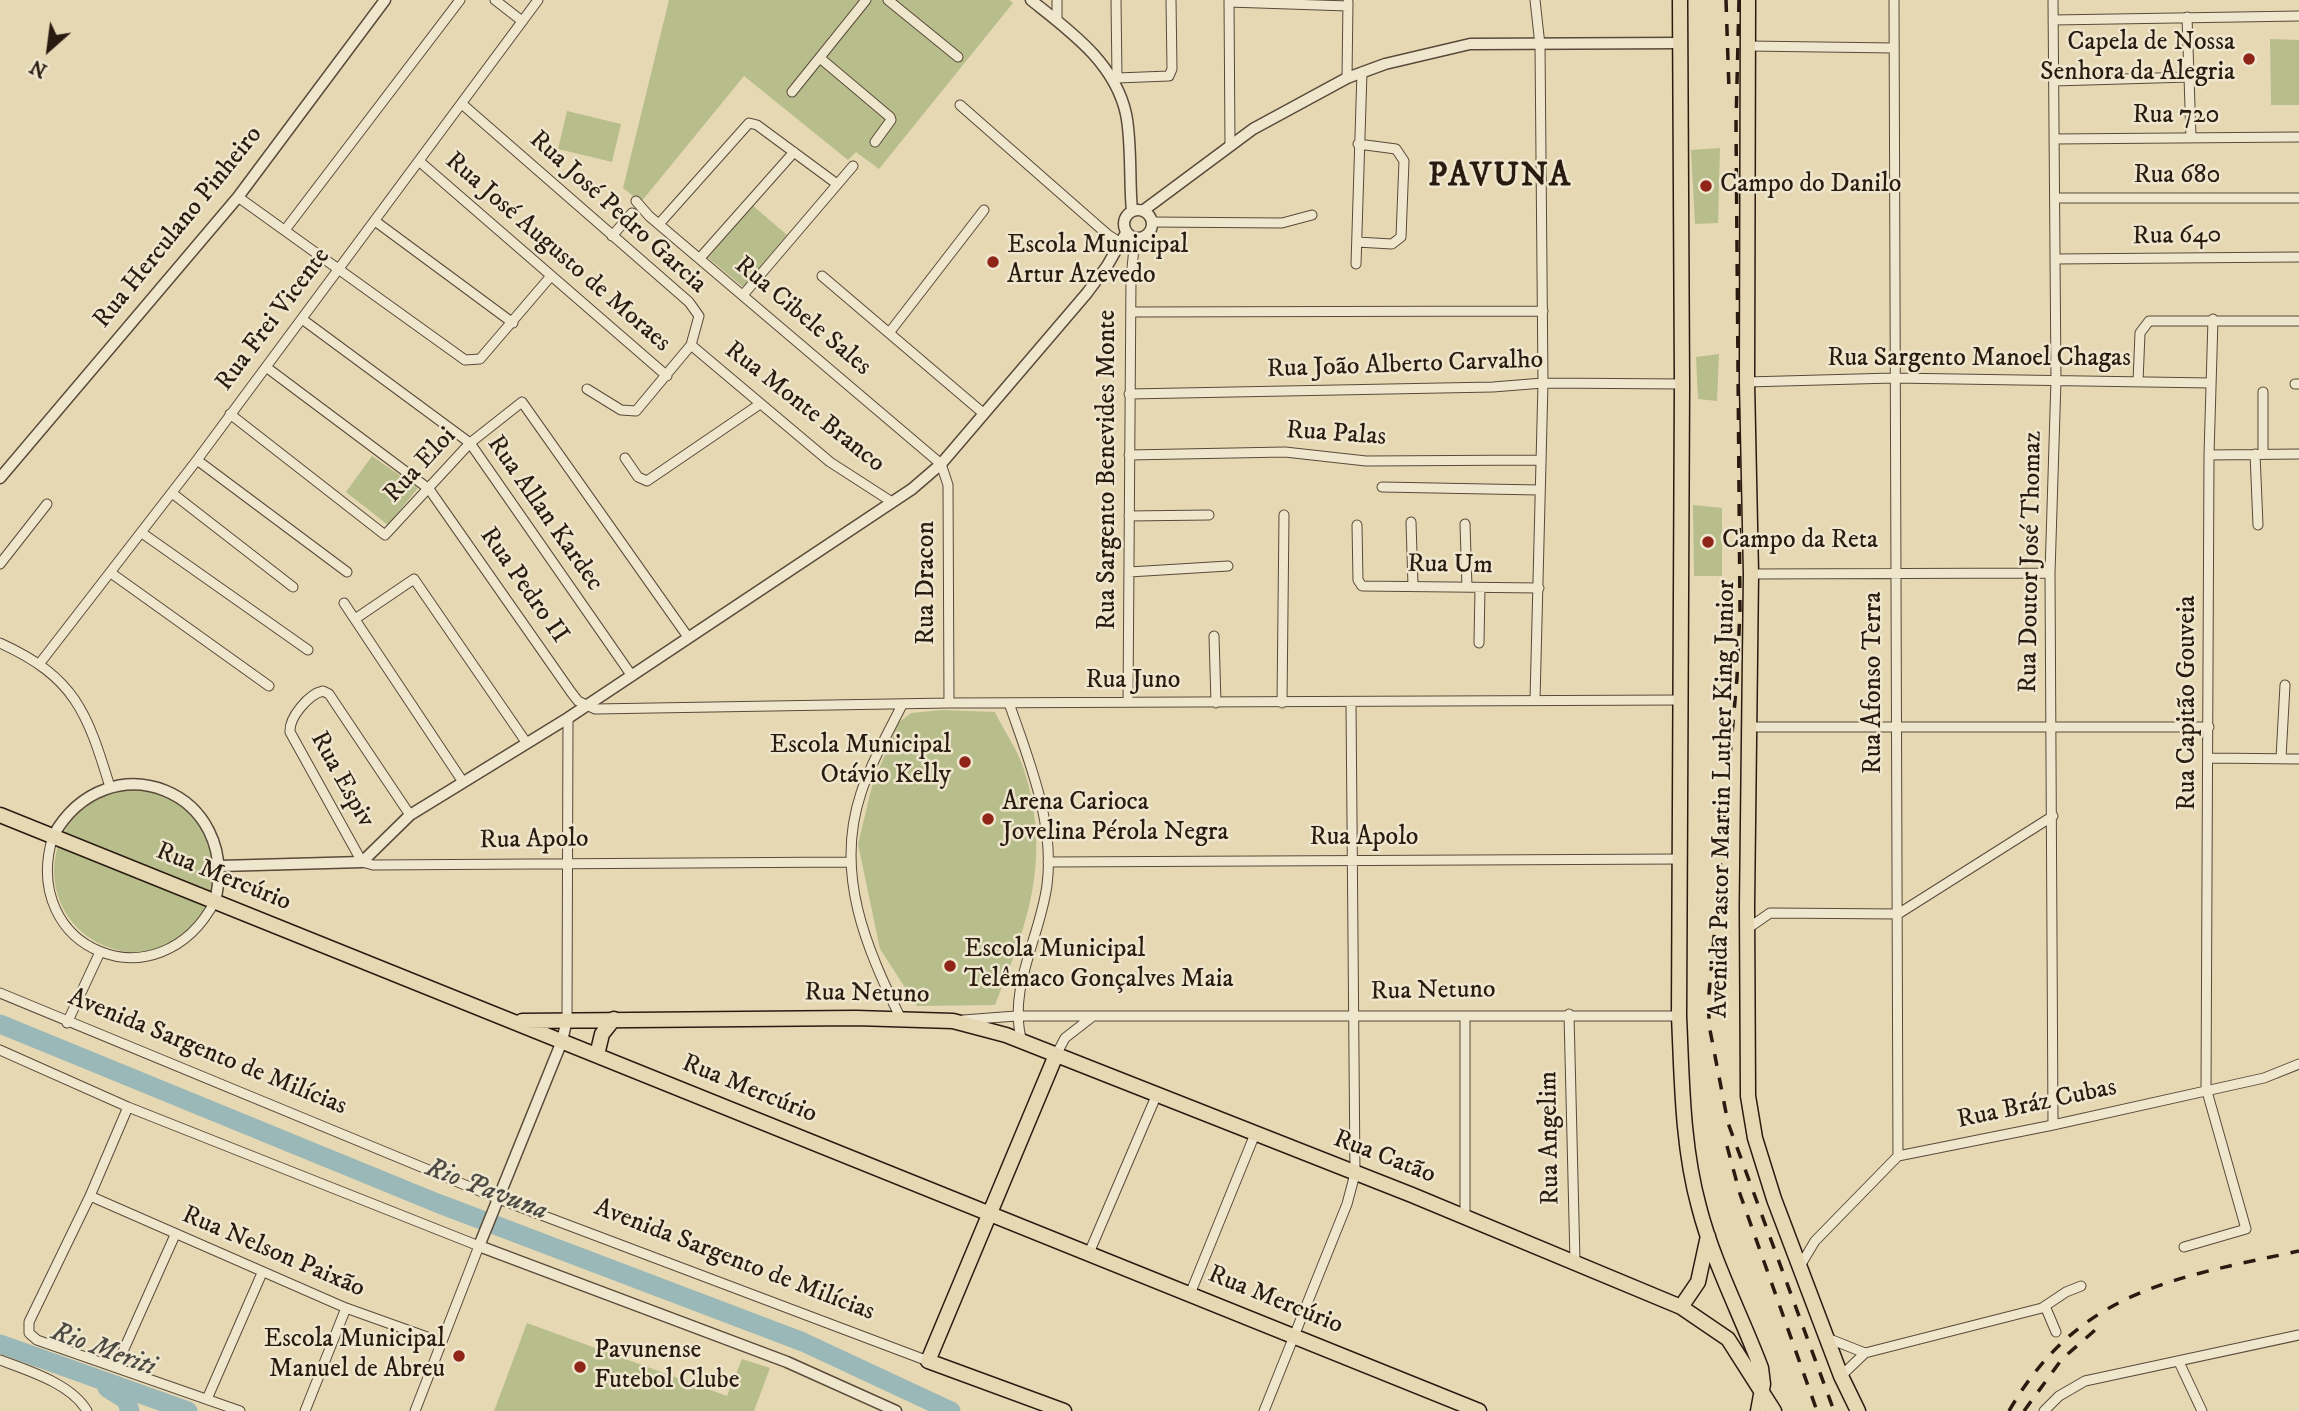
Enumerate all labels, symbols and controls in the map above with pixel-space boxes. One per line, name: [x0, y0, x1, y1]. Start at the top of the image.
north arrow: [14, 14, 84, 84]
place label: Capela de Nossa Senhora da Alegria: [2040, 28, 2235, 90]
marker: Capela de Nossa Senhora da Alegria: [2241, 51, 2257, 67]
text: N: [27, 54, 51, 82]
street label: Rua 720: [2133, 101, 2219, 133]
street label: Rua Herculano Pinheiro: [88, 121, 270, 335]
street label: Rua José Pedro Garcia: [522, 125, 712, 301]
street label: Rua José Augusto de Moraes: [438, 146, 676, 360]
district label: PAVUNA: [1429, 158, 1571, 198]
street label: Rua 680: [2133, 161, 2221, 193]
place label: Campo do Danilo: [1720, 170, 1901, 202]
marker: Campo do Danilo: [1698, 178, 1714, 194]
street label: Rua 640: [2132, 221, 2222, 253]
place label: Escola Municipal Artur Azevedo: [1007, 231, 1188, 292]
street label: Rua Frei Vicente: [210, 242, 338, 398]
street label: Rua Cibele Sales: [727, 251, 877, 383]
marker: Escola Municipal Artur Azevedo: [985, 254, 1001, 270]
street label: Rua Sargento Benevides Monte: [1093, 310, 1125, 630]
street label: Rua Monte Branco: [718, 336, 890, 480]
street label: Rua Sargento Manoel Chagas: [1827, 344, 2131, 376]
street label: Rua João Alberto Carvalho: [1266, 346, 1544, 386]
street label: Rua Palas: [1285, 416, 1387, 454]
street label: Rua Eloi: [378, 422, 464, 510]
street label: Rua Allan Kardec: [479, 430, 609, 598]
street label: Rua Doutor José Thomaz: [2014, 431, 2050, 693]
street label: Rua Dracon: [912, 521, 944, 645]
street label: Rua Pedro II: [472, 522, 574, 650]
place label: Campo da Reta: [1722, 526, 1878, 558]
marker: Campo da Reta: [1700, 534, 1716, 550]
street label: Rua Um: [1407, 550, 1493, 582]
street label: Avenida Pastor Martin Luther King Junior: [1705, 579, 1743, 1019]
street label: Rua Afonso Terra: [1859, 592, 1891, 774]
street label: Rua Capitão Gouveia: [2173, 595, 2205, 811]
street label: Rua Juno: [1085, 666, 1181, 698]
street label: Rua Espiv: [302, 727, 380, 833]
place label: Escola Municipal Otávio Kelly: [770, 731, 951, 792]
marker: Escola Municipal Otávio Kelly: [957, 754, 973, 770]
place label: Arena Carioca Jovelina Pérola Negra: [1002, 788, 1228, 850]
marker: Arena Carioca Jovelina Pérola Negra: [980, 811, 996, 827]
street label: Rua Apolo: [1310, 823, 1418, 855]
street label: Rua Apolo: [479, 824, 589, 858]
street label: Rua Mercúrio: [151, 837, 295, 919]
place label: Escola Municipal Telêmaco Gonçalves Maia: [964, 935, 1233, 996]
marker: Escola Municipal Telêmaco Gonçalves Maia: [942, 958, 958, 974]
street label: Rua Netuno: [1370, 975, 1496, 1009]
street label: Rua Netuno: [804, 978, 930, 1012]
street label: Avenida Sargento de Milícias: [63, 983, 351, 1123]
street label: Rua Mercúrio: [677, 1049, 821, 1131]
street label: Rua Angelim: [1534, 1071, 1568, 1205]
street label: Rua Bráz Cubas: [1954, 1073, 2120, 1137]
street label: Rua Catão: [1329, 1124, 1439, 1192]
water label: Rio Pavuna: [420, 1152, 552, 1230]
street label: Avenida Sargento de Milícias: [589, 1193, 879, 1329]
street label: Rua Nelson Paixão: [177, 1200, 369, 1306]
street label: Rua Mercúrio: [1203, 1260, 1347, 1342]
water label: Rio Meriti: [46, 1317, 160, 1385]
place label: Escola Municipal Manuel de Abreu: [264, 1325, 445, 1386]
place label: Pavunense Futebol Clube: [594, 1336, 739, 1398]
marker: Escola Municipal Manuel de Abreu: [451, 1348, 467, 1364]
marker: Pavunense Futebol Clube: [572, 1359, 588, 1375]

